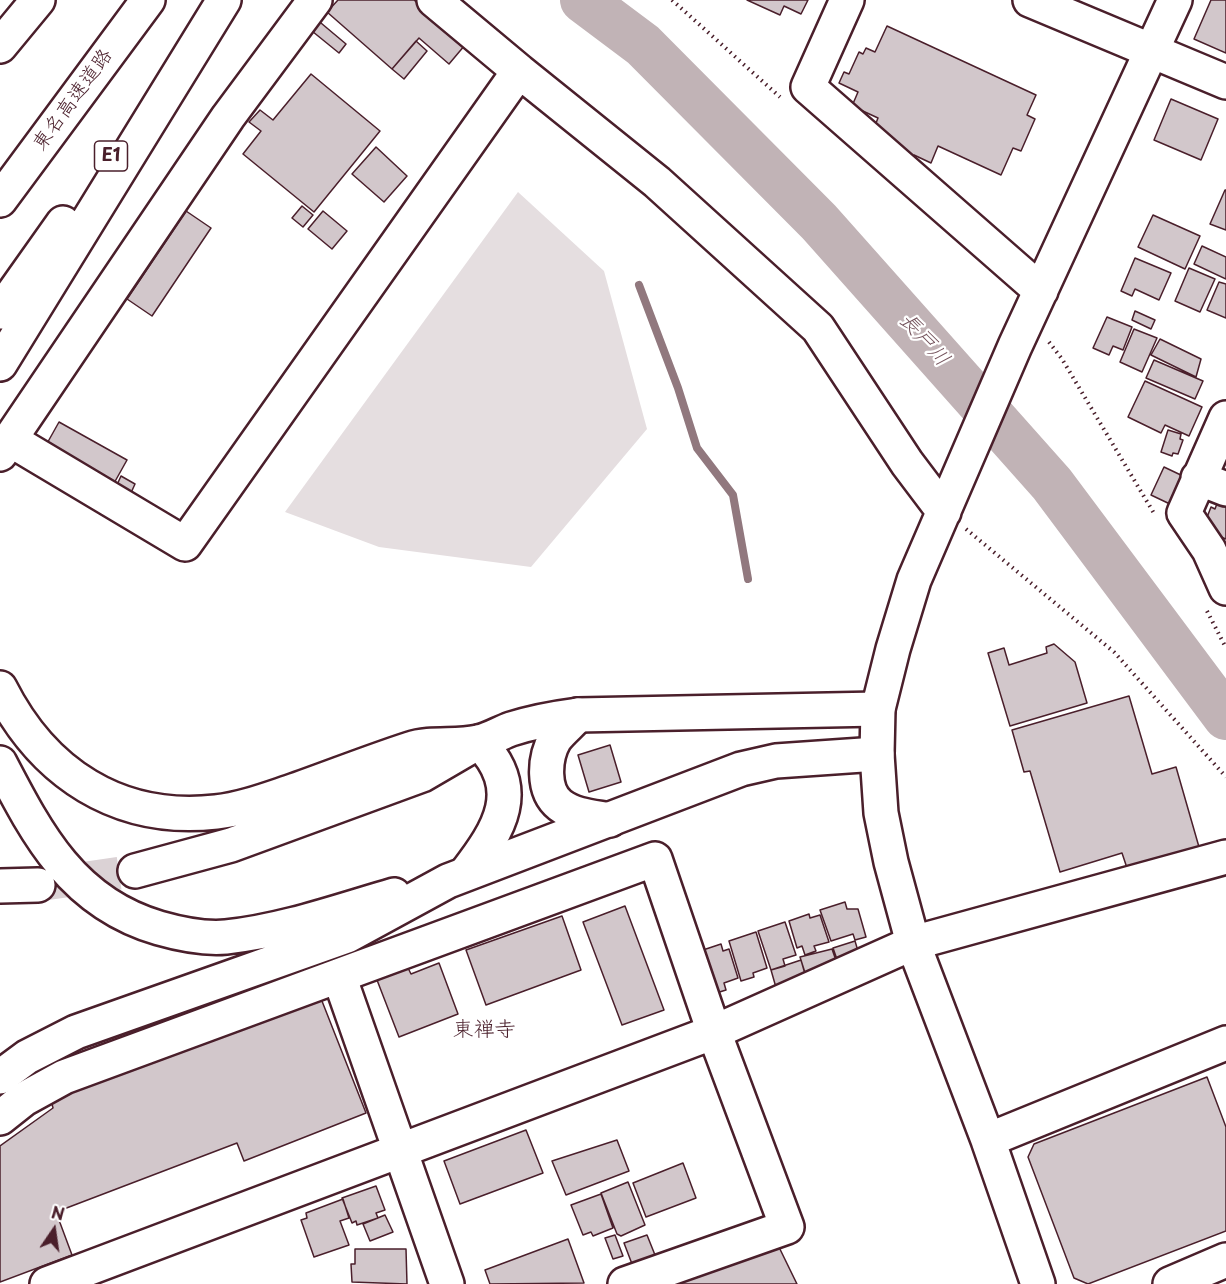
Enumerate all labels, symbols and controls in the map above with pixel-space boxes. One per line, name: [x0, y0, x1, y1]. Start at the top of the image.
street label: 東名高速道路: [28, 44, 118, 156]
road number: E1: [94, 141, 128, 171]
water label: 長戸川: [894, 308, 954, 372]
district label: 東禅寺: [453, 1017, 515, 1043]
text: N: [49, 1199, 67, 1226]
north arrow: [24, 1200, 84, 1260]

